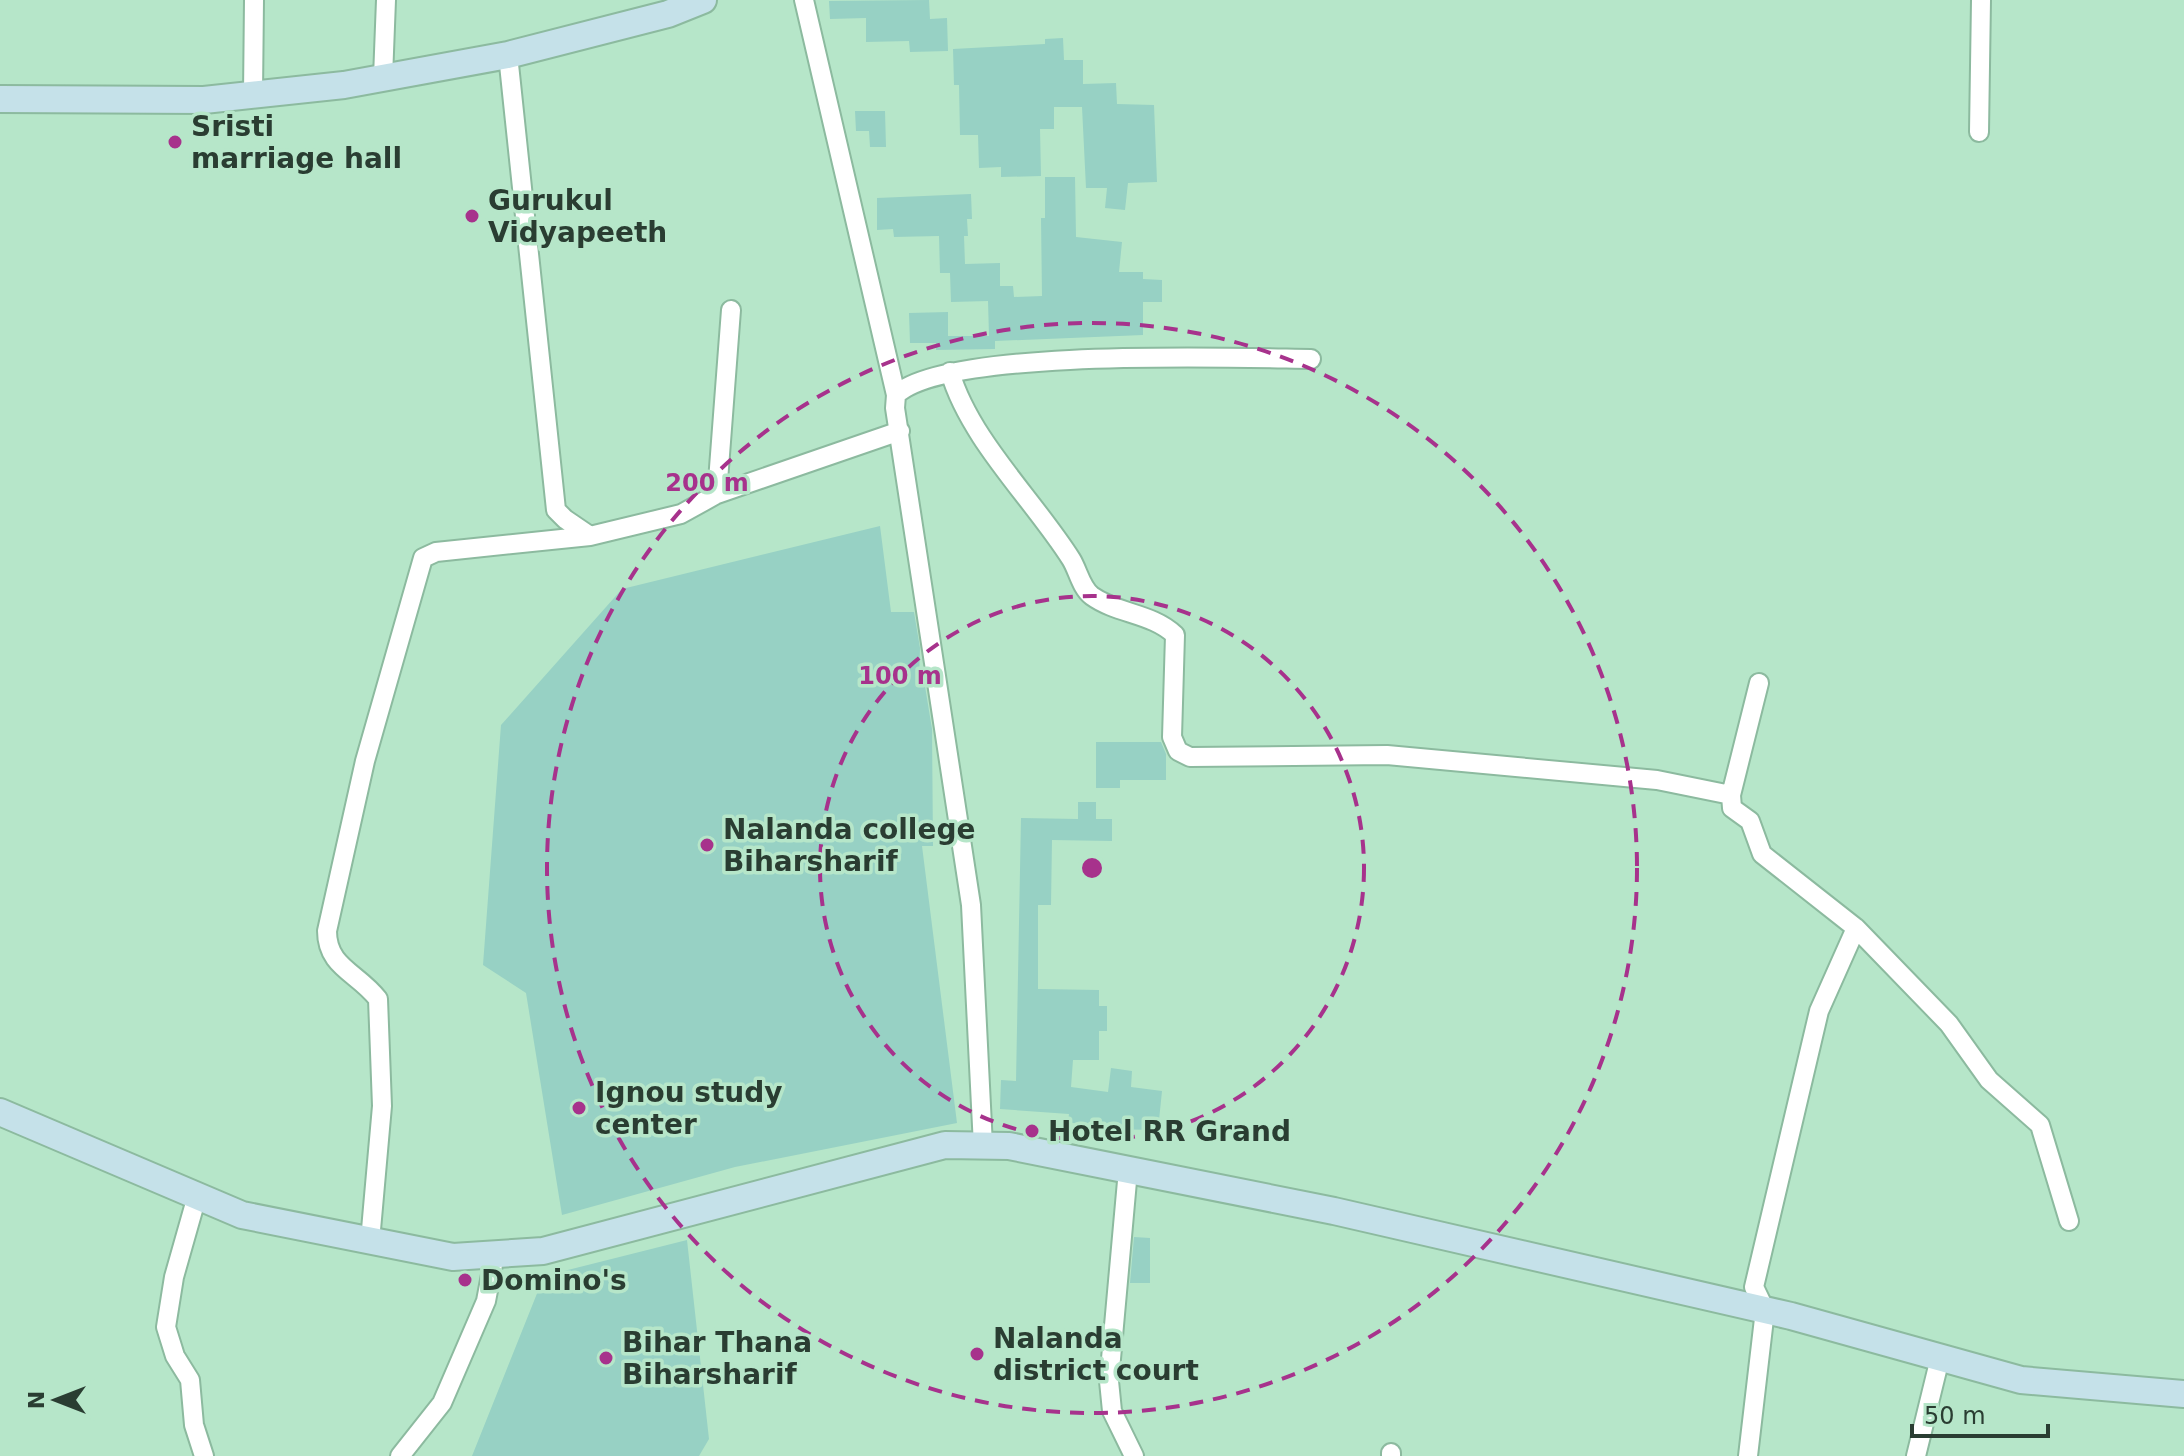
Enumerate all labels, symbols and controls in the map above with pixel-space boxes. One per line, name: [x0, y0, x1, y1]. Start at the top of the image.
place label: Sristi marriage hall: [191, 110, 402, 175]
marker: Sristi marriage hall: [166, 133, 184, 151]
place label: Gurukul Vidyapeeth: [488, 184, 667, 249]
marker: Gurukul Vidyapeeth: [463, 207, 481, 225]
text: 200 m: [665, 469, 749, 497]
text: 100 m: [858, 662, 942, 690]
place label: Nalanda college Biharsharif: [723, 813, 976, 878]
marker: Nalanda college Biharsharif: [698, 836, 716, 854]
centre of rings: [1078, 854, 1106, 882]
place label: Ignou study center: [595, 1076, 783, 1141]
marker: Ignou study center: [570, 1099, 588, 1117]
place label: Hotel RR Grand: [1048, 1115, 1291, 1148]
marker: Hotel RR Grand: [1023, 1122, 1041, 1140]
place label: Domino's: [481, 1264, 627, 1297]
marker: Domino's: [456, 1271, 474, 1289]
place label: Nalanda district court: [993, 1322, 1199, 1387]
place label: Bihar Thana Biharsharif: [622, 1326, 812, 1391]
marker: Nalanda district court: [968, 1345, 986, 1363]
marker: Bihar Thana Biharsharif: [597, 1349, 615, 1367]
north arrow: [16, 1360, 96, 1440]
scale bar: [1912, 1388, 2048, 1438]
text: N: [24, 1391, 49, 1409]
text: 50 m: [1924, 1402, 1986, 1430]

